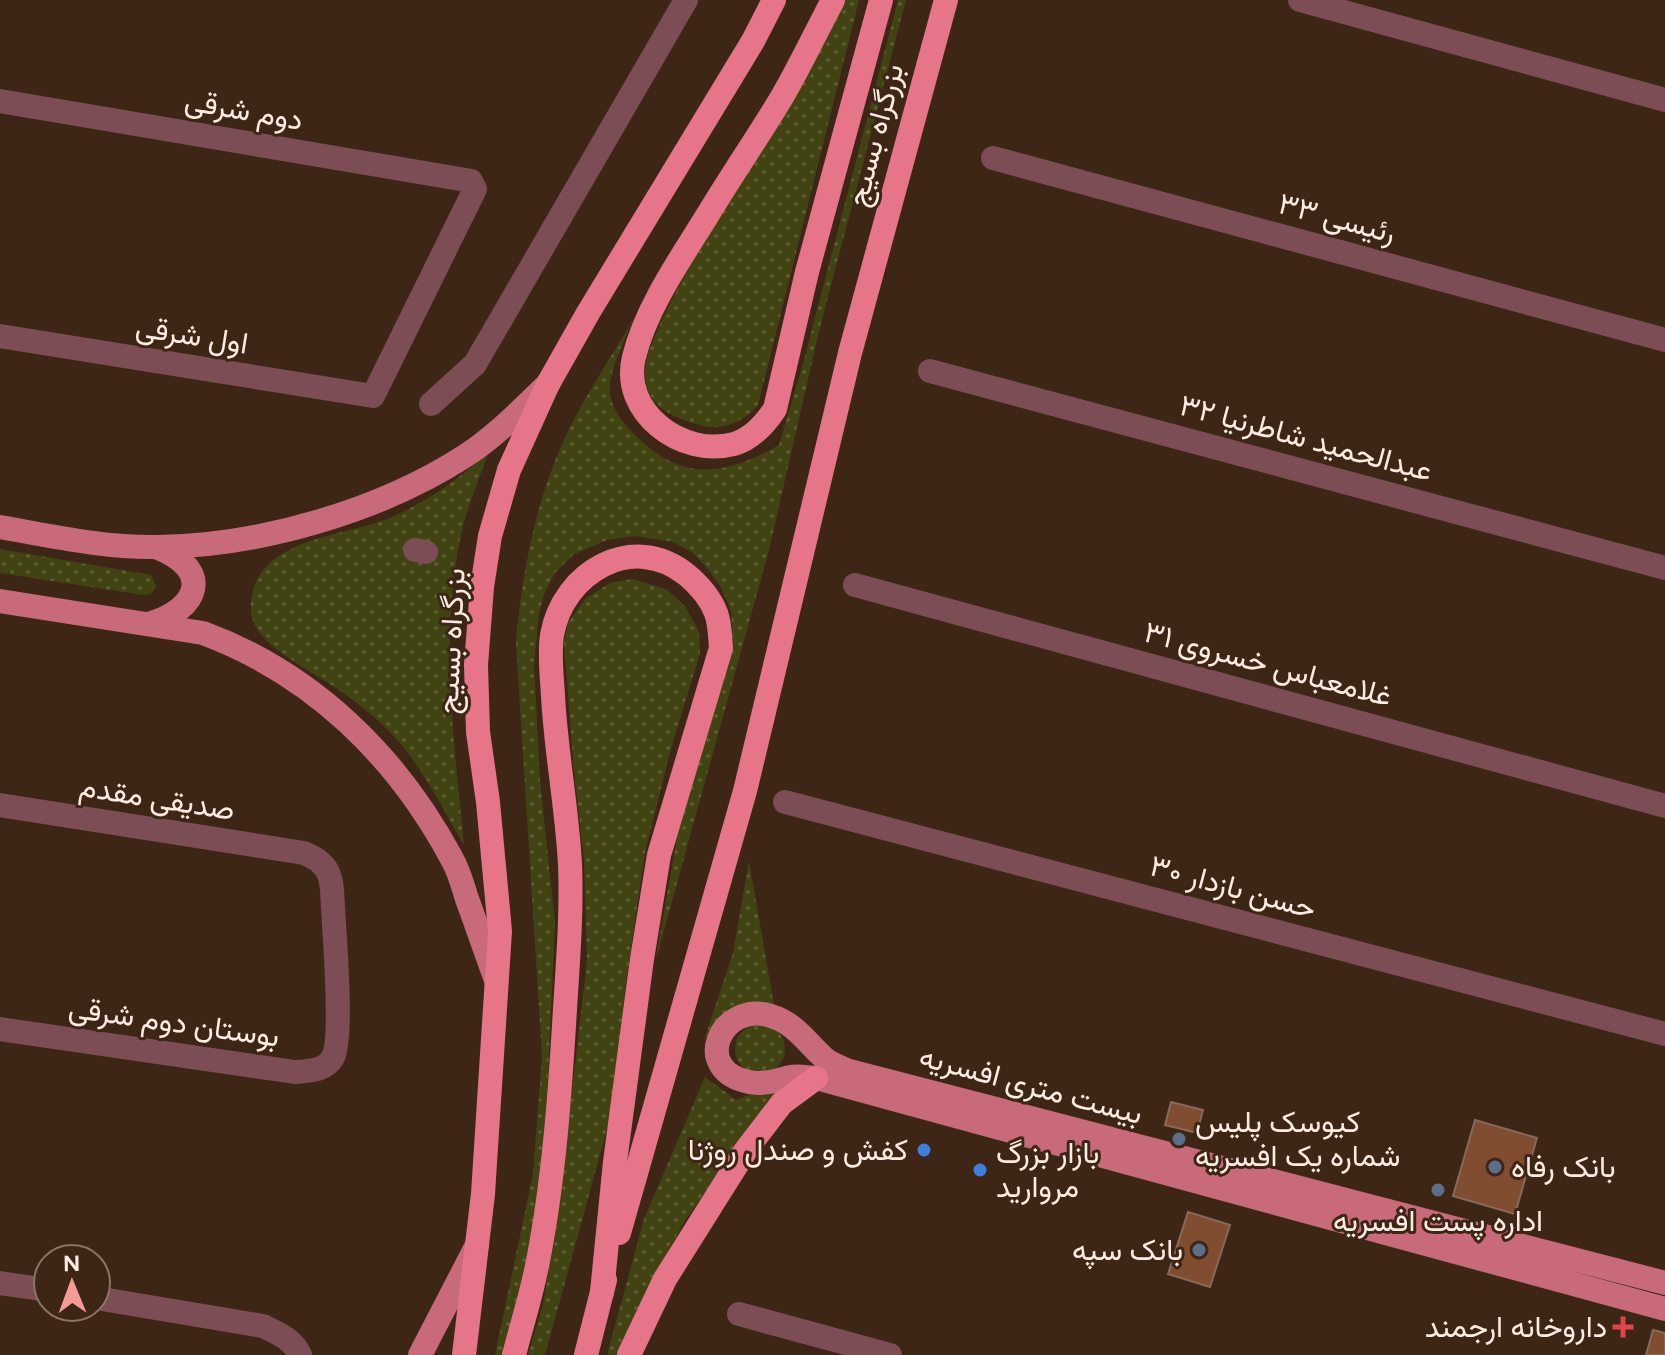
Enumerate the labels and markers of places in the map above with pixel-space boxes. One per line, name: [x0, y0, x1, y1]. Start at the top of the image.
place label: کیوسک پلیس شماره یک افسریه: [1195, 1103, 1401, 1174]
marker: کیوسک پلیس شماره یک افسریه: [1170, 1130, 1188, 1148]
place label: کفش و صندل روژنا: [688, 1131, 908, 1168]
place label: بازار بزرگ مروارید: [996, 1134, 1099, 1205]
marker: کفش و صندل روژنا: [915, 1141, 933, 1159]
place label: بانک رفاه: [1511, 1148, 1616, 1185]
marker: بانک رفاه: [1486, 1158, 1504, 1176]
marker: بازار بزرگ مروارید: [971, 1161, 989, 1179]
marker: اداره پست افسریه: [1429, 1181, 1447, 1199]
place label: اداره پست افسریه: [1333, 1202, 1543, 1241]
place label: بانک سپه: [1072, 1231, 1183, 1270]
marker: بانک سپه: [1190, 1241, 1208, 1259]
place label: داروخانه ارجمند: [1425, 1308, 1607, 1345]
marker: داروخانه ارجمند: [1614, 1318, 1632, 1336]

